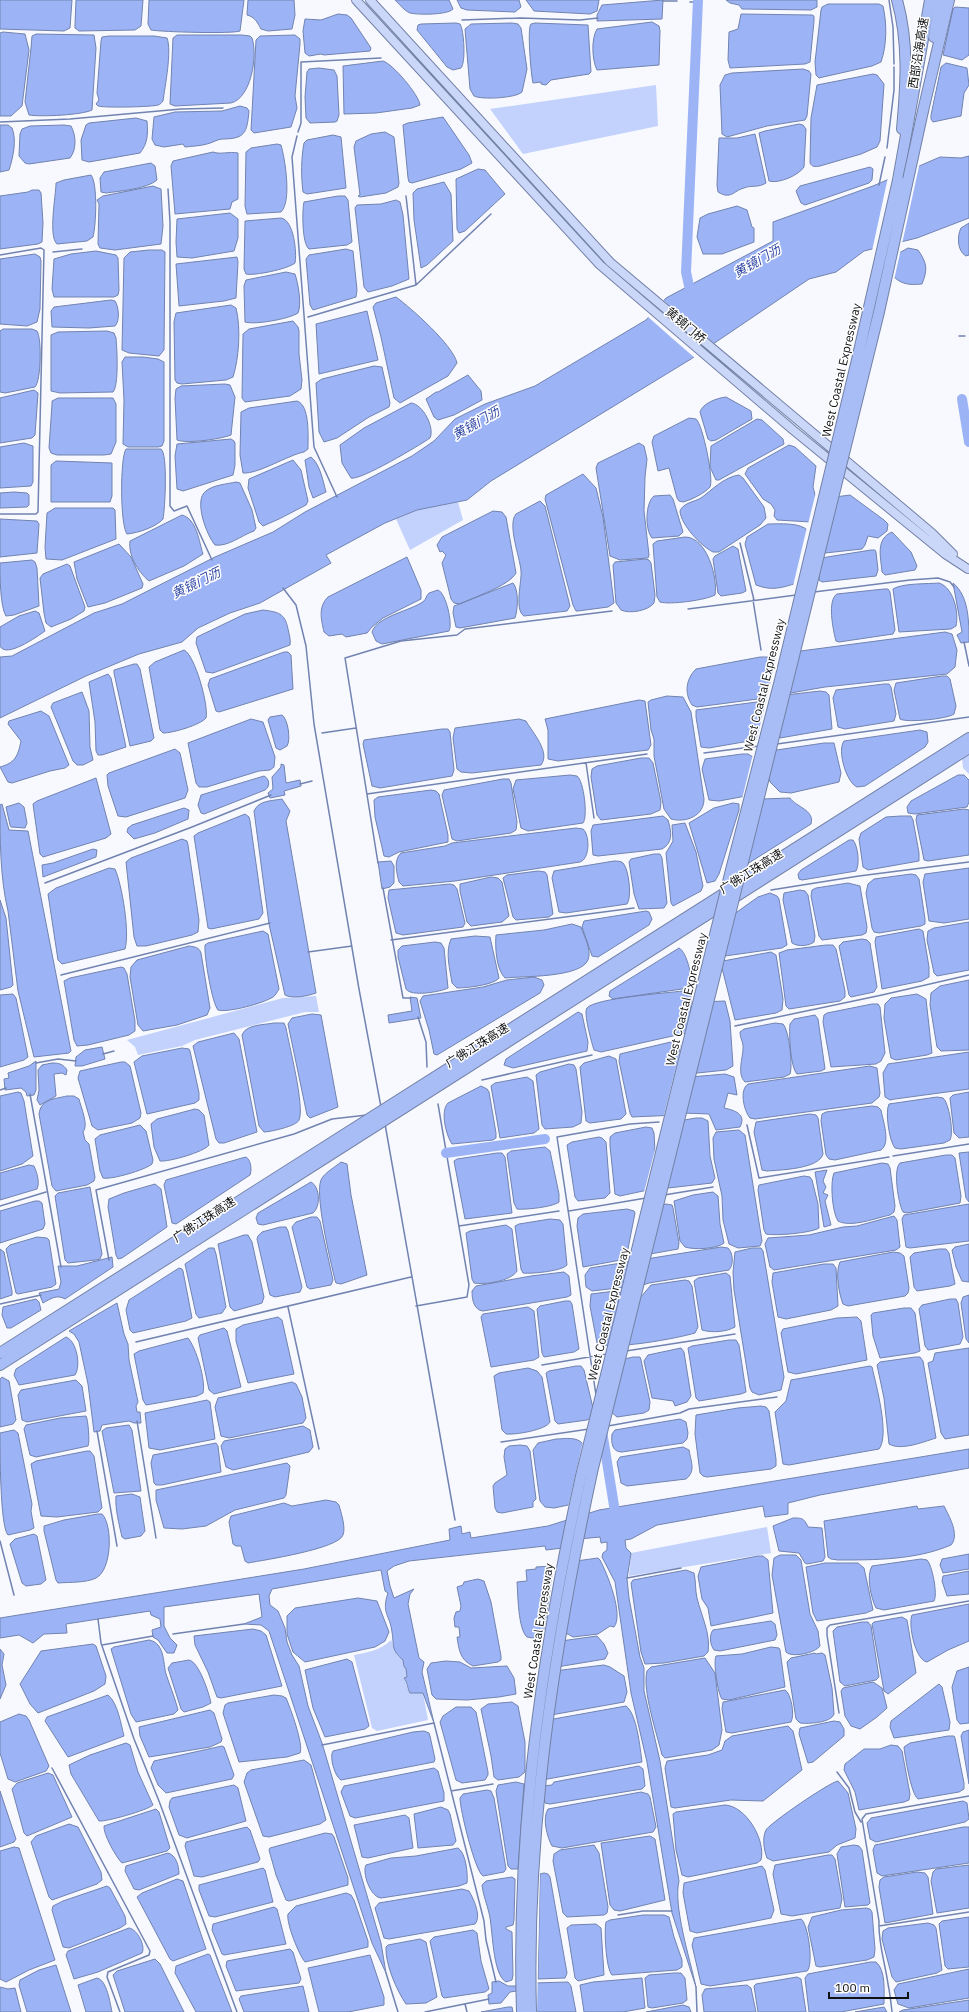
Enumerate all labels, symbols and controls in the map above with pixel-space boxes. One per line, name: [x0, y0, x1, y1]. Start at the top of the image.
street label: 西部沿海高速: [905, 16, 931, 90]
water label: 黄镜门沥: [730, 240, 785, 281]
street label: West Coastal Expressway: [818, 302, 864, 438]
street label: 黄镜门桥: [663, 304, 709, 346]
water label: 黄镜门沥: [449, 402, 504, 443]
water label: 黄镜门沥: [169, 563, 225, 602]
street label: West Coastal Expressway: [740, 617, 788, 753]
street label: 广佛江珠高速: [716, 846, 786, 896]
street label: West Coastal Expressway: [662, 931, 710, 1067]
street label: 广佛江珠高速: [442, 1020, 512, 1070]
street label: 广佛江珠高速: [170, 1193, 238, 1245]
street label: West Coastal Expressway: [584, 1246, 632, 1382]
street label: West Coastal Expressway: [520, 1562, 556, 1700]
scale bar: [829, 1974, 908, 2000]
text: 100 m: [835, 1980, 870, 1995]

